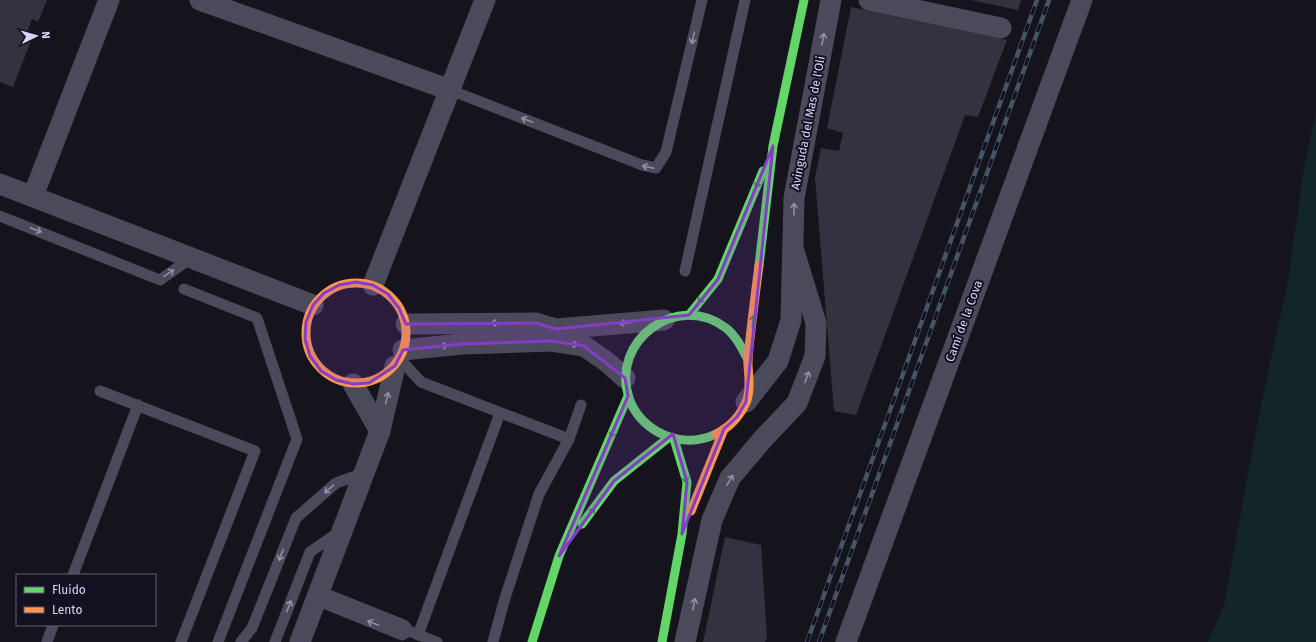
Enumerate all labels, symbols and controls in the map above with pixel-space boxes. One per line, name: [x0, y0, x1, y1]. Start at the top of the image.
north arrow: [16, 16, 56, 56]
text: N: [39, 31, 52, 39]
one-way arrow: [688, 31, 696, 44]
one-way arrow: [820, 33, 828, 46]
street label: Avinguda del Mas de l'Oli: [788, 55, 828, 191]
one-way arrow: [522, 116, 534, 124]
one-way arrow: [642, 162, 655, 170]
one-way arrow: [754, 175, 762, 187]
one-way arrow: [790, 203, 798, 216]
one-way arrow: [30, 227, 42, 235]
one-way arrow: [163, 269, 174, 277]
street label: Camí de la Cova: [943, 278, 985, 364]
one-way arrow: [698, 293, 707, 304]
one-way arrow: [749, 315, 756, 328]
one-way arrow: [491, 319, 504, 327]
one-way arrow: [619, 319, 632, 327]
one-way arrow: [565, 340, 578, 348]
one-way arrow: [435, 342, 448, 350]
one-way arrow: [803, 371, 811, 383]
one-way arrow: [384, 392, 392, 405]
one-way arrow: [608, 426, 616, 438]
one-way arrow: [682, 470, 689, 483]
one-way arrow: [727, 474, 735, 486]
one-way arrow: [324, 484, 334, 494]
one-way arrow: [587, 507, 595, 518]
one-way arrow: [277, 548, 285, 560]
legend: [16, 574, 156, 626]
text: Fluido: [52, 583, 86, 597]
one-way arrow: [690, 598, 698, 611]
one-way arrow: [286, 600, 294, 612]
text: Lento: [52, 603, 82, 617]
one-way arrow: [367, 619, 379, 627]

